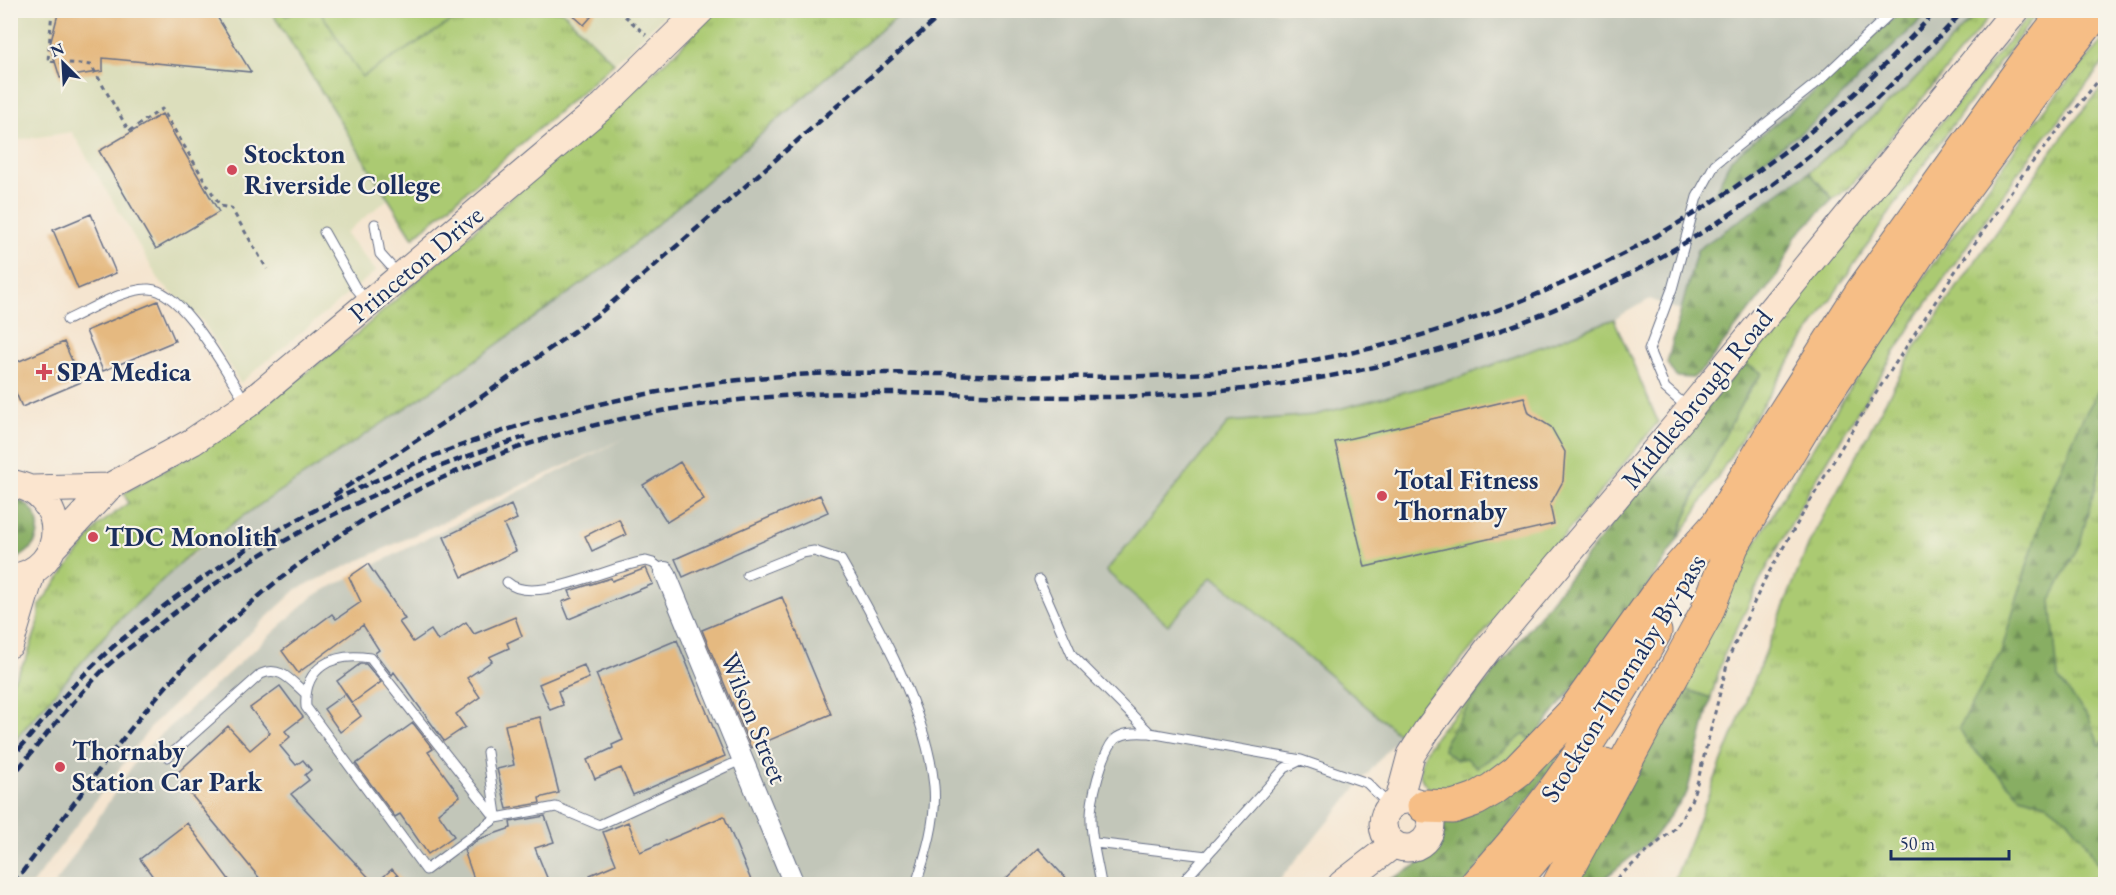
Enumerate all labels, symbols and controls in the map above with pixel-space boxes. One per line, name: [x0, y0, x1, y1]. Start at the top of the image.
north arrow: [33, 33, 93, 93]
text: N: [47, 38, 67, 62]
place label: Stockton Riverside College: [244, 136, 440, 202]
marker: Stockton Riverside College: [225, 163, 239, 177]
street label: Princeton Drive: [341, 197, 490, 330]
street label: Middlesbrough Road: [1613, 301, 1780, 496]
place label: SPA Medica: [57, 354, 191, 389]
marker: SPA Medica: [35, 363, 53, 381]
place label: Total Fitness Thornaby: [1394, 462, 1538, 528]
marker: Total Fitness Thornaby: [1375, 489, 1389, 503]
place label: TDC Monolith: [105, 519, 278, 554]
marker: TDC Monolith: [86, 530, 100, 544]
street label: Stockton-Thornaby By-pass: [1532, 547, 1713, 809]
street label: Wilson Street: [712, 647, 797, 789]
place label: Thornaby Station Car Park: [72, 733, 264, 799]
marker: Thornaby Station Car Park: [53, 760, 67, 774]
scale bar: [1891, 823, 2010, 861]
text: 50 m: [1900, 832, 1935, 855]

